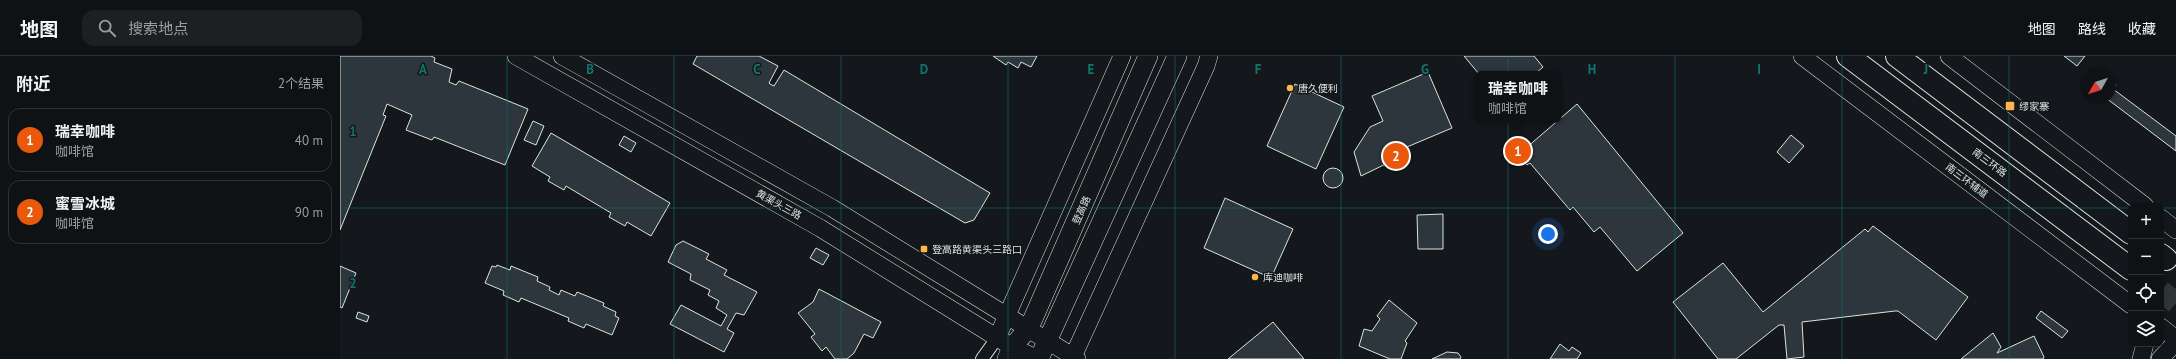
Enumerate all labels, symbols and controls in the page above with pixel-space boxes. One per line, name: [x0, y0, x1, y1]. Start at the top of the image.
search box: [82, 10, 362, 46]
text: 地图: [20, 17, 58, 41]
icon: search: [96, 17, 118, 39]
text: 搜索地点: [128, 19, 188, 38]
text: 地图: [2028, 20, 2056, 38]
text: 路线: [2078, 20, 2106, 38]
text: 收藏: [2128, 20, 2156, 38]
text: A: [419, 61, 427, 78]
text: B: [586, 61, 594, 78]
text: C: [753, 61, 761, 78]
text: D: [920, 61, 928, 78]
text: E: [1088, 61, 1095, 78]
text: F: [1255, 61, 1262, 78]
text: G: [1421, 61, 1429, 78]
text: H: [1588, 61, 1596, 78]
text: I: [1757, 61, 1761, 78]
text: J: [1923, 61, 1928, 78]
north arrow: [2080, 68, 2116, 104]
popup: [1474, 71, 1562, 123]
text: 附近: [16, 73, 50, 95]
text: 2个结果: [278, 75, 324, 92]
text: 瑞幸咖啡: [1488, 79, 1548, 98]
place label: 唐久便利: [1298, 82, 1338, 95]
marker: 唐久便利: [1285, 83, 1295, 93]
text: 咖啡馆: [1488, 100, 1527, 117]
marker: 缪家寨: [2004, 100, 2016, 112]
place label: 缪家寨: [2019, 100, 2049, 113]
text: 瑞幸咖啡: [55, 122, 115, 141]
text: 1: [349, 123, 357, 140]
text: 1: [26, 132, 34, 149]
text: 40 m: [295, 132, 323, 149]
pin: 1: [1505, 136, 1531, 166]
pin: 2: [1383, 141, 1409, 171]
text: 咖啡馆: [55, 143, 94, 160]
street label: 南三环路: [1970, 145, 2010, 180]
street label: 南三环辅道: [1943, 160, 1991, 201]
street label: 黄渠头三路: [754, 187, 804, 222]
text: 蜜雪冰城: [55, 194, 115, 213]
street label: 登高路: [1069, 194, 1093, 227]
map controls: [2128, 203, 2164, 347]
button: +: [2128, 203, 2164, 239]
text: 2: [26, 204, 34, 221]
text: 90 m: [295, 204, 323, 221]
text: 咖啡馆: [55, 215, 94, 232]
your location: [1538, 224, 1558, 244]
button: −: [2128, 239, 2164, 275]
place label: 登高路黄渠头三路口: [932, 243, 1022, 256]
marker: 登高路黄渠头三路口: [919, 244, 929, 254]
place label: 库迪咖啡: [1263, 271, 1303, 284]
marker: 库迪咖啡: [1250, 272, 1260, 282]
text: 2: [349, 275, 357, 292]
button: locate: [2128, 275, 2164, 311]
button: layers: [2128, 311, 2164, 347]

